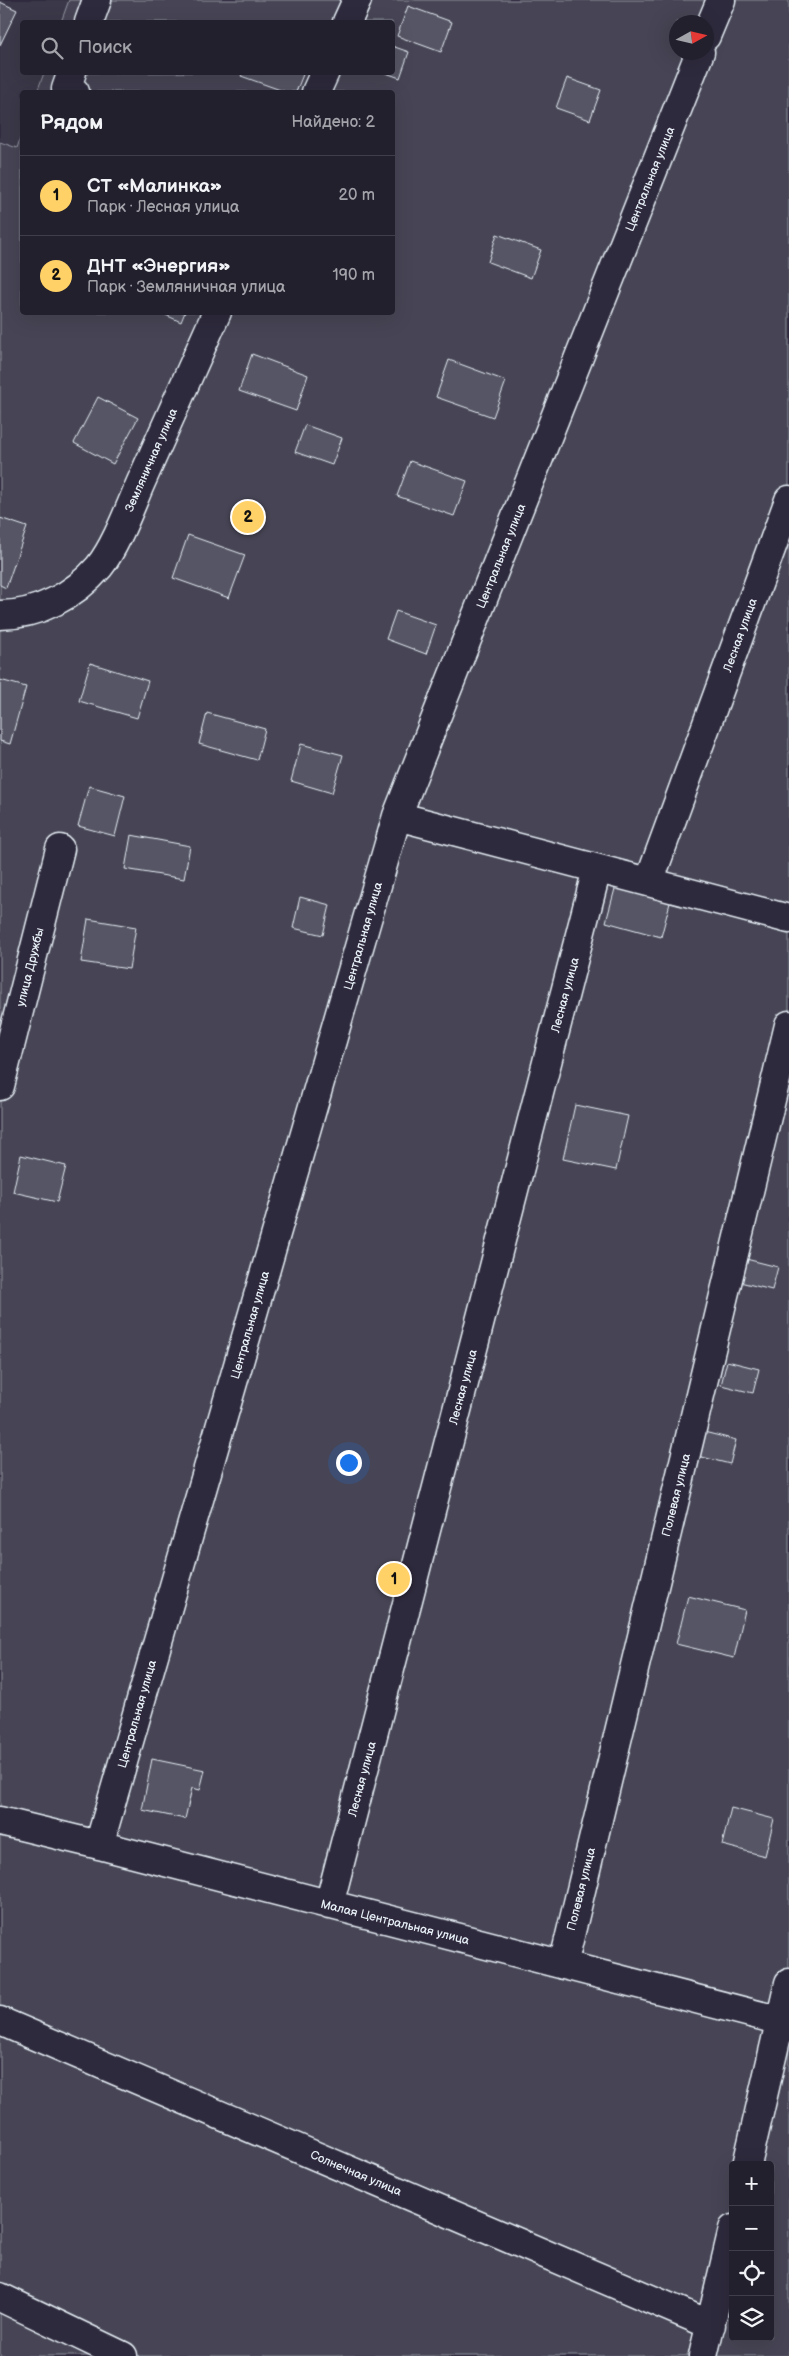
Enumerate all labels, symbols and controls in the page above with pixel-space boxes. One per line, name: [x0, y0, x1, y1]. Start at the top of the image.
north arrow: [669, 15, 714, 60]
search box: [20, 20, 395, 75]
icon: search: [38, 34, 66, 62]
text: Поиск: [78, 36, 132, 59]
text: Рядом: [40, 110, 103, 135]
text: Найдено: 2: [291, 113, 375, 132]
street label: Центральная улица: [623, 125, 678, 234]
text: CТ «Малинка»: [87, 175, 222, 198]
text: 1: [53, 186, 59, 205]
text: 20 m: [339, 186, 375, 205]
text: Парк · Лесная улица: [87, 198, 239, 217]
text: ДНТ «Энергия»: [87, 255, 231, 278]
text: 2: [51, 266, 61, 285]
text: 190 m: [333, 266, 375, 285]
text: Парк · Земляничная улица: [87, 278, 285, 297]
street label: Земляничная улица: [122, 406, 181, 514]
pin: 2: [232, 498, 264, 536]
street label: Центральная улица: [474, 502, 529, 611]
street label: Лесная улица: [720, 596, 761, 675]
street label: Центральная улица: [341, 880, 386, 992]
street label: улица Дружбы: [13, 926, 48, 1008]
street label: Лесная улица: [548, 956, 583, 1035]
street label: Центральная улица: [228, 1269, 273, 1381]
street label: Лесная улица: [446, 1348, 481, 1427]
your location: [336, 1450, 362, 1476]
street label: Полевая улица: [659, 1452, 694, 1538]
pin: 1: [378, 1560, 410, 1598]
street label: Центральная улица: [115, 1658, 160, 1770]
street label: Лесная улица: [345, 1740, 380, 1819]
street label: Полевая улица: [564, 1846, 599, 1932]
street label: Малая Центральная улица: [319, 1897, 471, 1948]
street label: Солнечная улица: [308, 2147, 404, 2199]
map controls: [729, 2161, 774, 2341]
button: +: [729, 2161, 774, 2206]
button: −: [729, 2206, 774, 2251]
button: locate: [729, 2251, 774, 2296]
button: layers: [729, 2296, 774, 2341]

